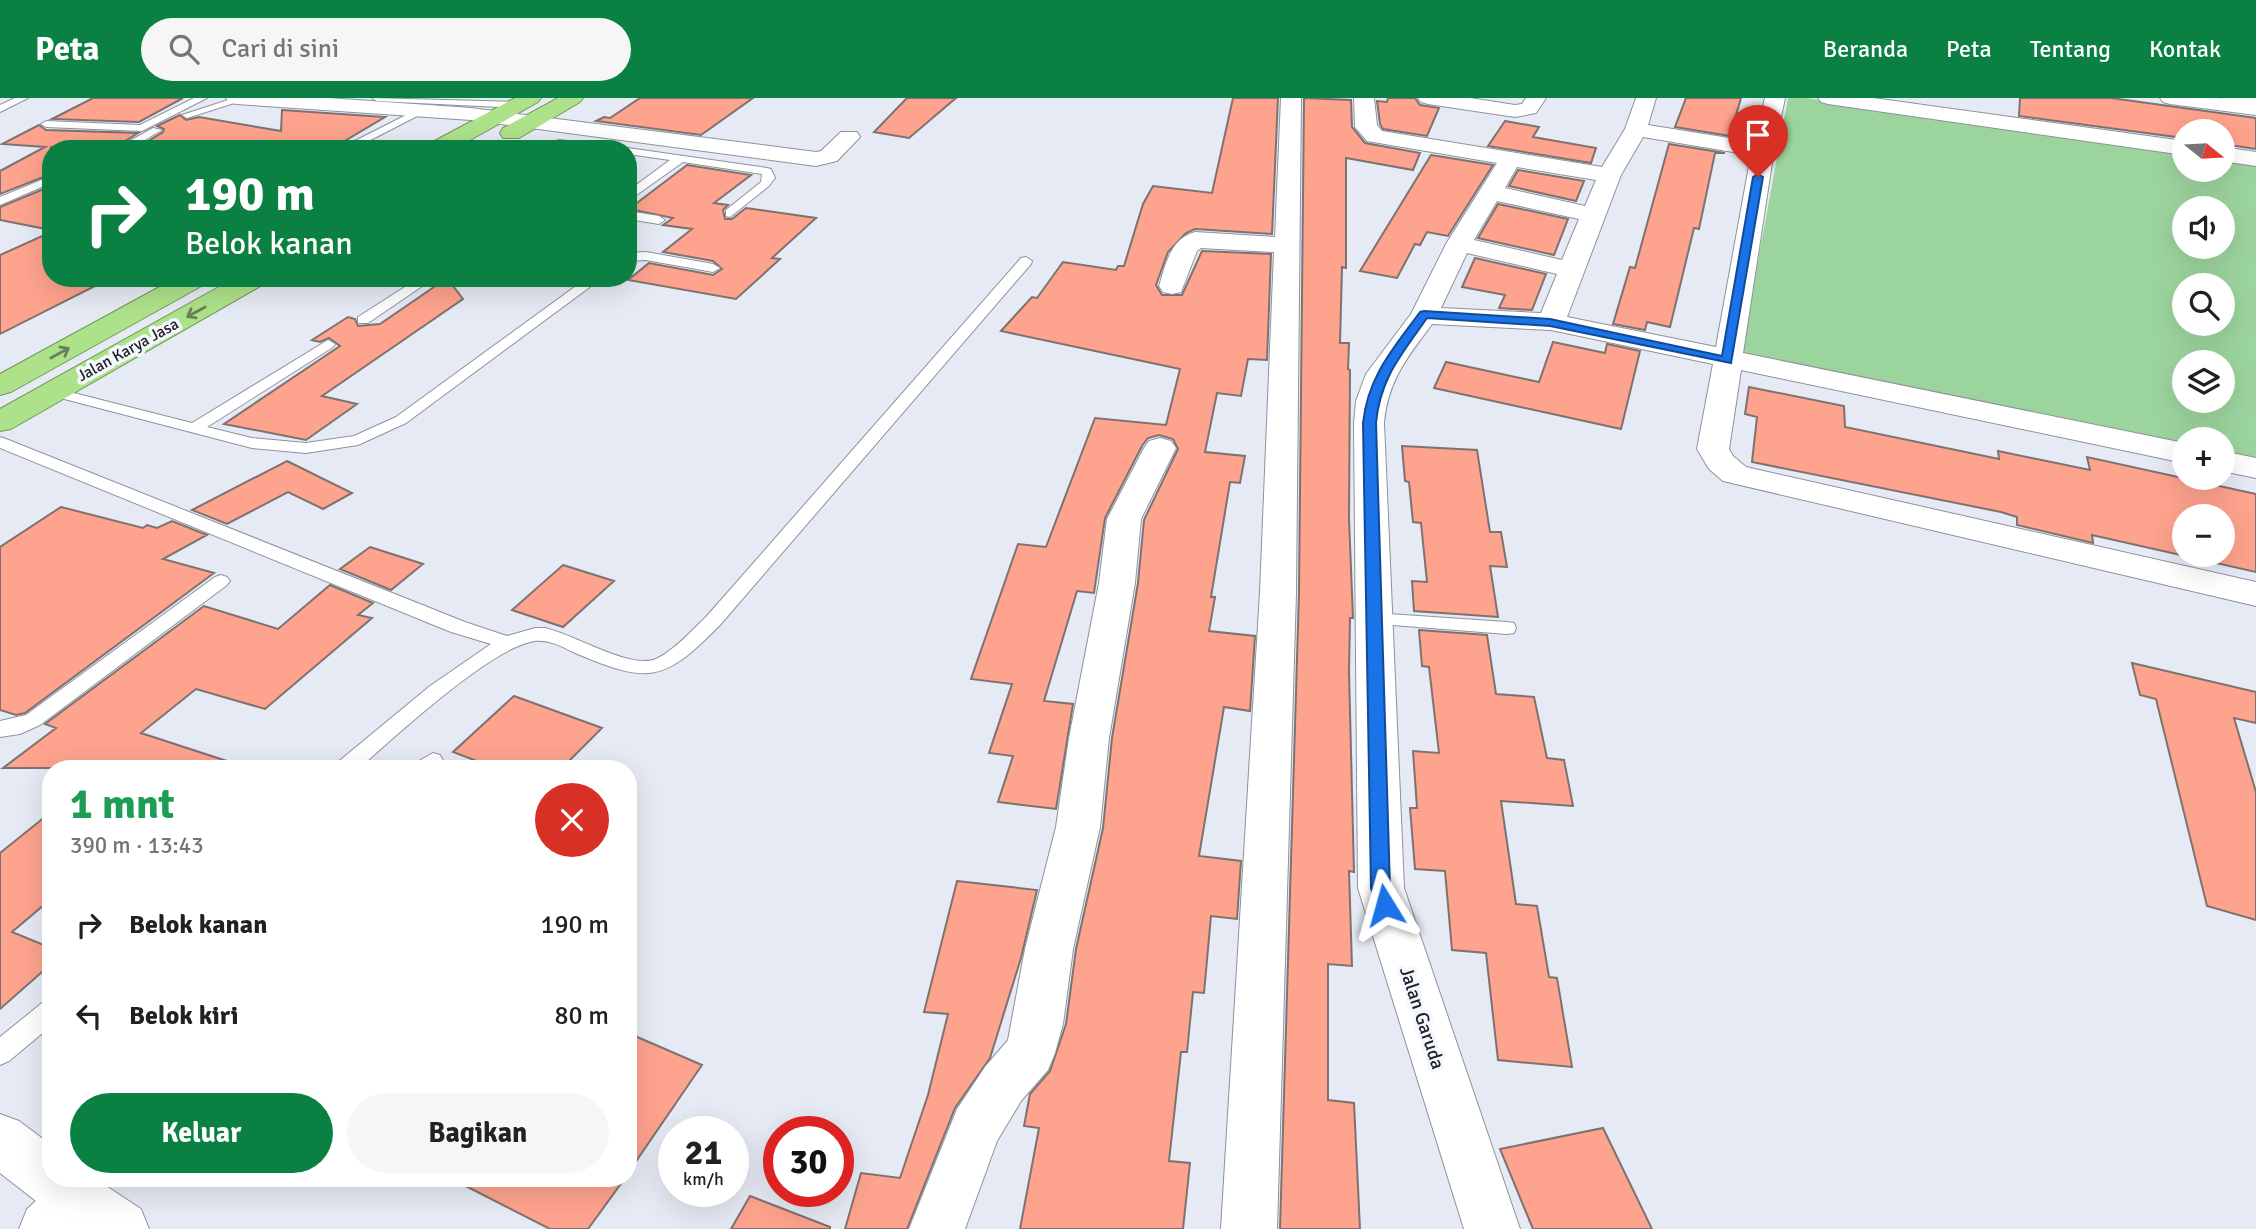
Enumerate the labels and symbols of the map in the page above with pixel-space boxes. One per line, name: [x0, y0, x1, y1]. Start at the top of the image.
pin: [1728, 105, 1788, 177]
north arrow: [2172, 119, 2235, 182]
one-way arrow: [186, 306, 207, 319]
street label: Jalan Karya Jasa: [74, 314, 182, 386]
one-way arrow: [49, 346, 70, 359]
position arrow: [1348, 868, 1422, 942]
street label: Jalan Garuda: [1394, 964, 1450, 1072]
speed limit sign: 30: [763, 1116, 854, 1207]

